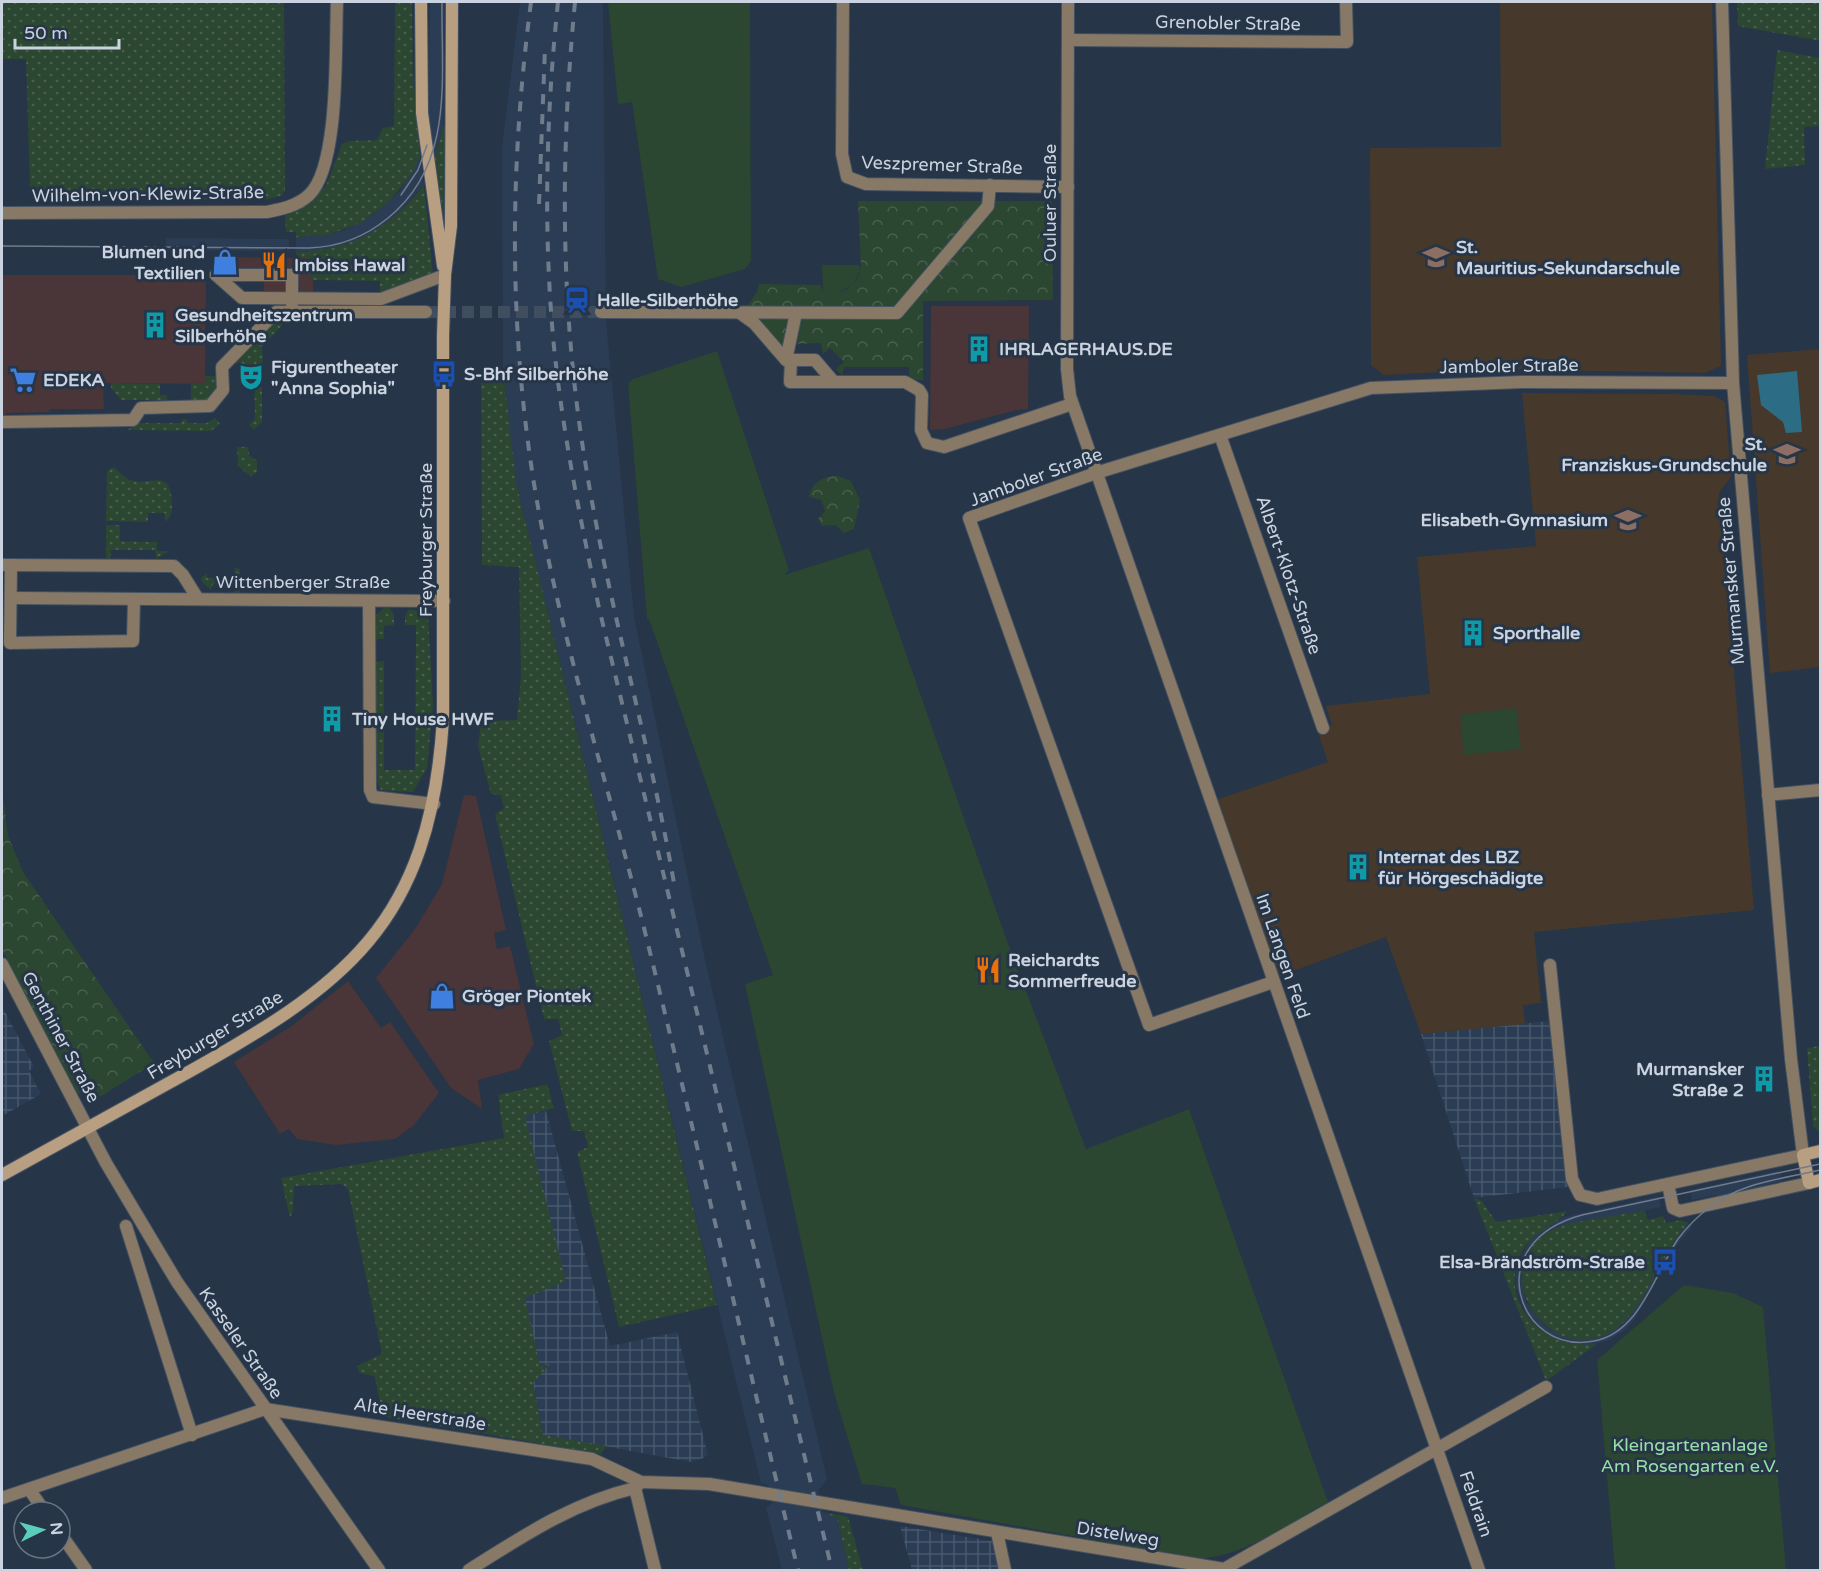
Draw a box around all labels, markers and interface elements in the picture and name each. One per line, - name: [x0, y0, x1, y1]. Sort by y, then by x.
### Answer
- street label: Grenobler Straße: [1155, 11, 1301, 35]
- scale bar: [15, 12, 118, 50]
- text: 50 m: [24, 22, 68, 44]
- street label: Ouluer Straße: [1039, 144, 1061, 262]
- street label: Veszpremer Straße: [861, 151, 1023, 179]
- street label: Wilhelm-von-Klewiz-Straße: [32, 181, 264, 207]
- place label: St. Mauritius-Sekundarschule: [1456, 236, 1680, 279]
- place label: Blumen und Textilien: [102, 241, 205, 284]
- school or university icon: St. Mauritius-Sekundarschule: [1421, 242, 1451, 272]
- shop icon: Blumen und Textilien: [210, 247, 240, 277]
- restaurant icon: Imbiss Hawal: [259, 250, 289, 280]
- place label: Imbiss Hawal: [294, 254, 406, 276]
- station icon: Halle-Silberhöhe: [562, 285, 592, 315]
- place label: Halle-Silberhöhe: [597, 289, 738, 311]
- place label: Gesundheitszentrum Silberhöhe: [175, 304, 353, 347]
- building icon: Gesundheitszentrum Silberhöhe: [140, 310, 170, 340]
- building icon: IHRLAGERHAUS.DE: [964, 334, 994, 364]
- place label: IHRLAGERHAUS.DE: [999, 338, 1173, 360]
- street label: Jamboler Straße: [1439, 354, 1579, 378]
- place label: Figurentheater "Anna Sophia": [271, 356, 399, 399]
- bus stop icon: S-Bhf Silberhöhe: [429, 359, 459, 389]
- theatre icon: Figurentheater "Anna Sophia": [236, 362, 266, 392]
- place label: S-Bhf Silberhöhe: [464, 363, 608, 385]
- supermarket icon: EDEKA: [8, 365, 38, 395]
- place label: EDEKA: [43, 369, 105, 391]
- place label: St. Franziskus-Grundschule: [1561, 433, 1767, 476]
- school or university icon: St. Franziskus-Grundschule: [1772, 439, 1802, 469]
- street label: Jamboler Straße: [967, 443, 1105, 511]
- street label: Freyburger Straße: [415, 463, 437, 617]
- street label: Albert-Klotz-Straße: [1252, 493, 1326, 657]
- street label: Murmansker Straße: [1713, 496, 1749, 666]
- school or university icon: Elisabeth-Gymnasium: [1613, 505, 1643, 535]
- place label: Elisabeth-Gymnasium: [1421, 509, 1608, 531]
- street label: Wittenberger Straße: [216, 571, 390, 593]
- building icon: Sporthalle: [1458, 618, 1488, 648]
- place label: Sporthalle: [1493, 622, 1580, 644]
- building icon: Tiny House HWF: [317, 704, 347, 734]
- place label: Tiny House HWF: [351, 708, 494, 730]
- place label: Internat des LBZ für Hörgeschädigte: [1378, 846, 1543, 889]
- building icon: Internat des LBZ für Hörgeschädigte: [1343, 852, 1373, 882]
- street label: Im Langen Feld: [1251, 890, 1315, 1022]
- place label: Reichardts Sommerfreude: [1008, 949, 1136, 992]
- restaurant icon: Reichardts Sommerfreude: [973, 955, 1003, 985]
- street label: Genthiner Straße: [17, 968, 105, 1106]
- shop icon: Gröger Piontek: [427, 981, 457, 1011]
- place label: Gröger Piontek: [462, 985, 591, 1007]
- street label: Freyburger Straße: [143, 986, 287, 1084]
- place label: Murmansker Straße 2: [1636, 1058, 1745, 1101]
- building icon: Murmansker Straße 2: [1749, 1064, 1779, 1094]
- bus stop icon: Elsa-Brändström-Straße: [1650, 1247, 1680, 1277]
- place label: Elsa-Brändström-Straße: [1439, 1251, 1645, 1273]
- street label: Kasseler Straße: [194, 1283, 288, 1403]
- street label: Alte Heerstraße: [352, 1393, 488, 1435]
- park label: Kleingartenanlage Am Rosengarten e.V.: [1601, 1434, 1779, 1477]
- street label: Feldrain: [1454, 1468, 1498, 1540]
- north arrow: [12, 1500, 72, 1560]
- street label: Distelweg: [1075, 1517, 1161, 1551]
- text: N: [45, 1522, 66, 1536]

